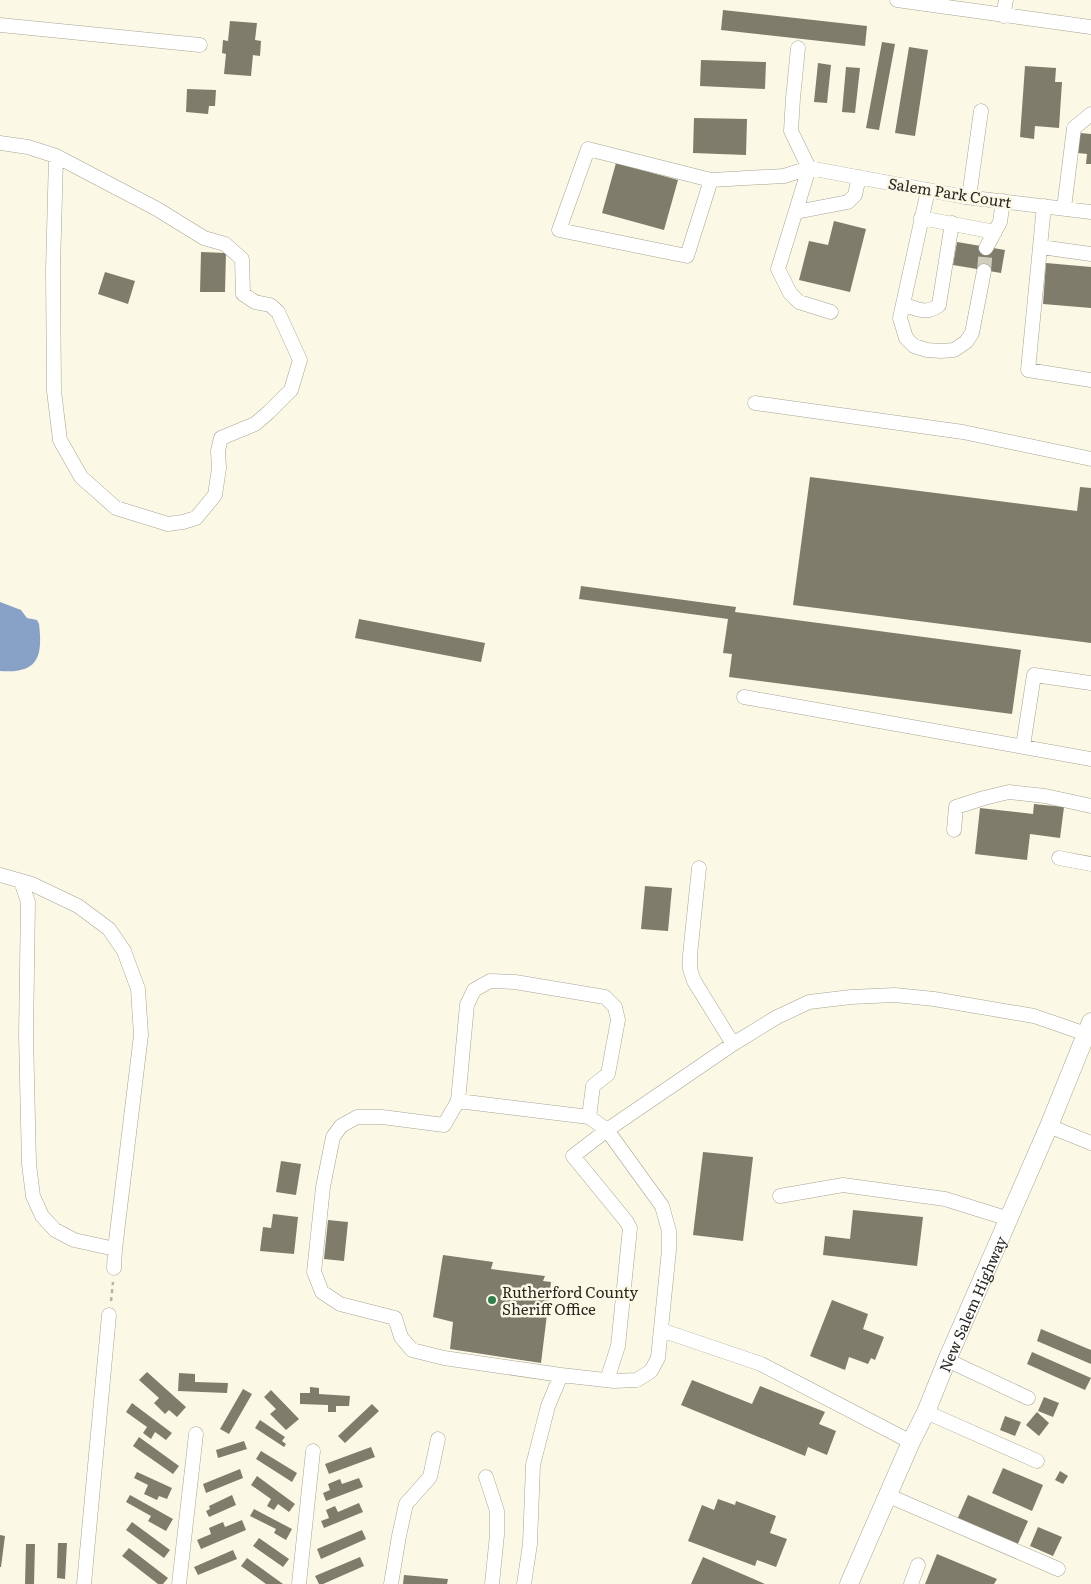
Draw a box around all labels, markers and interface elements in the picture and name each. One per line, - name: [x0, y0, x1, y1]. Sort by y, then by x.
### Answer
- street label: Salem Park Court: [887, 171, 1013, 213]
- street label: New Salem Highway: [932, 1232, 1011, 1375]
- place label: Rutherford County Sheriff Office: [502, 1280, 639, 1320]
- marker: Rutherford County Sheriff Office: [486, 1294, 498, 1306]

